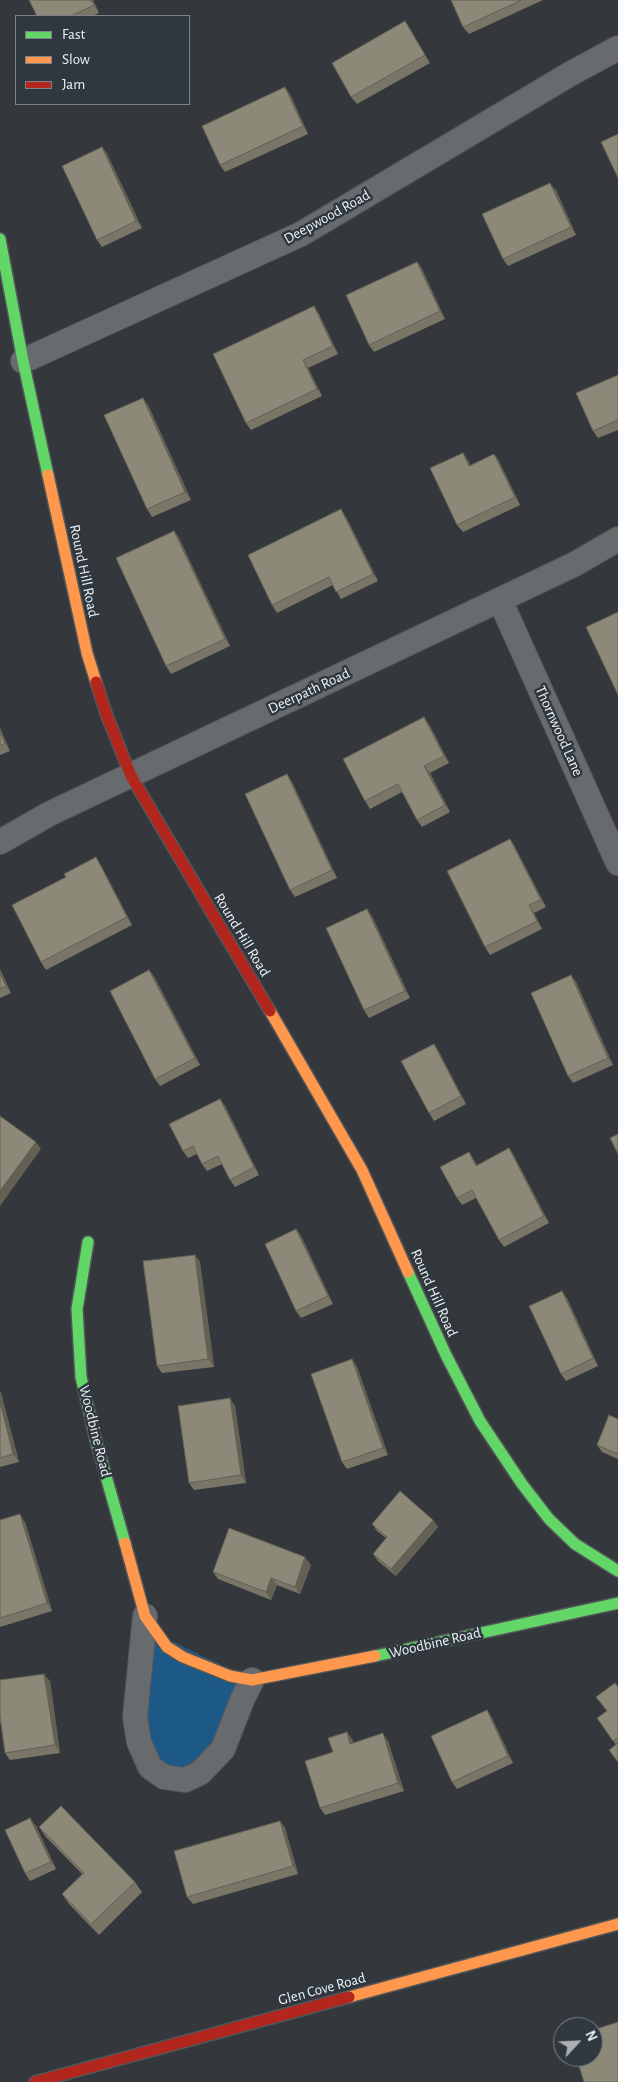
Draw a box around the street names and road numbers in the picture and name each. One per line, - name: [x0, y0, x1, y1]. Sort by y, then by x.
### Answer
- street label: Deepwood Road: [281, 186, 373, 248]
- street label: Round Hill Road: [65, 523, 103, 619]
- street label: Deerpath Road: [265, 664, 353, 718]
- street label: Thornwood Lane: [531, 683, 587, 779]
- street label: Round Hill Road: [210, 890, 274, 980]
- street label: Round Hill Road: [407, 1246, 461, 1340]
- street label: Woodbine Road: [75, 1383, 115, 1479]
- street label: Woodbine Road: [387, 1624, 483, 1662]
- street label: Glen Cove Road: [276, 1969, 368, 2009]

